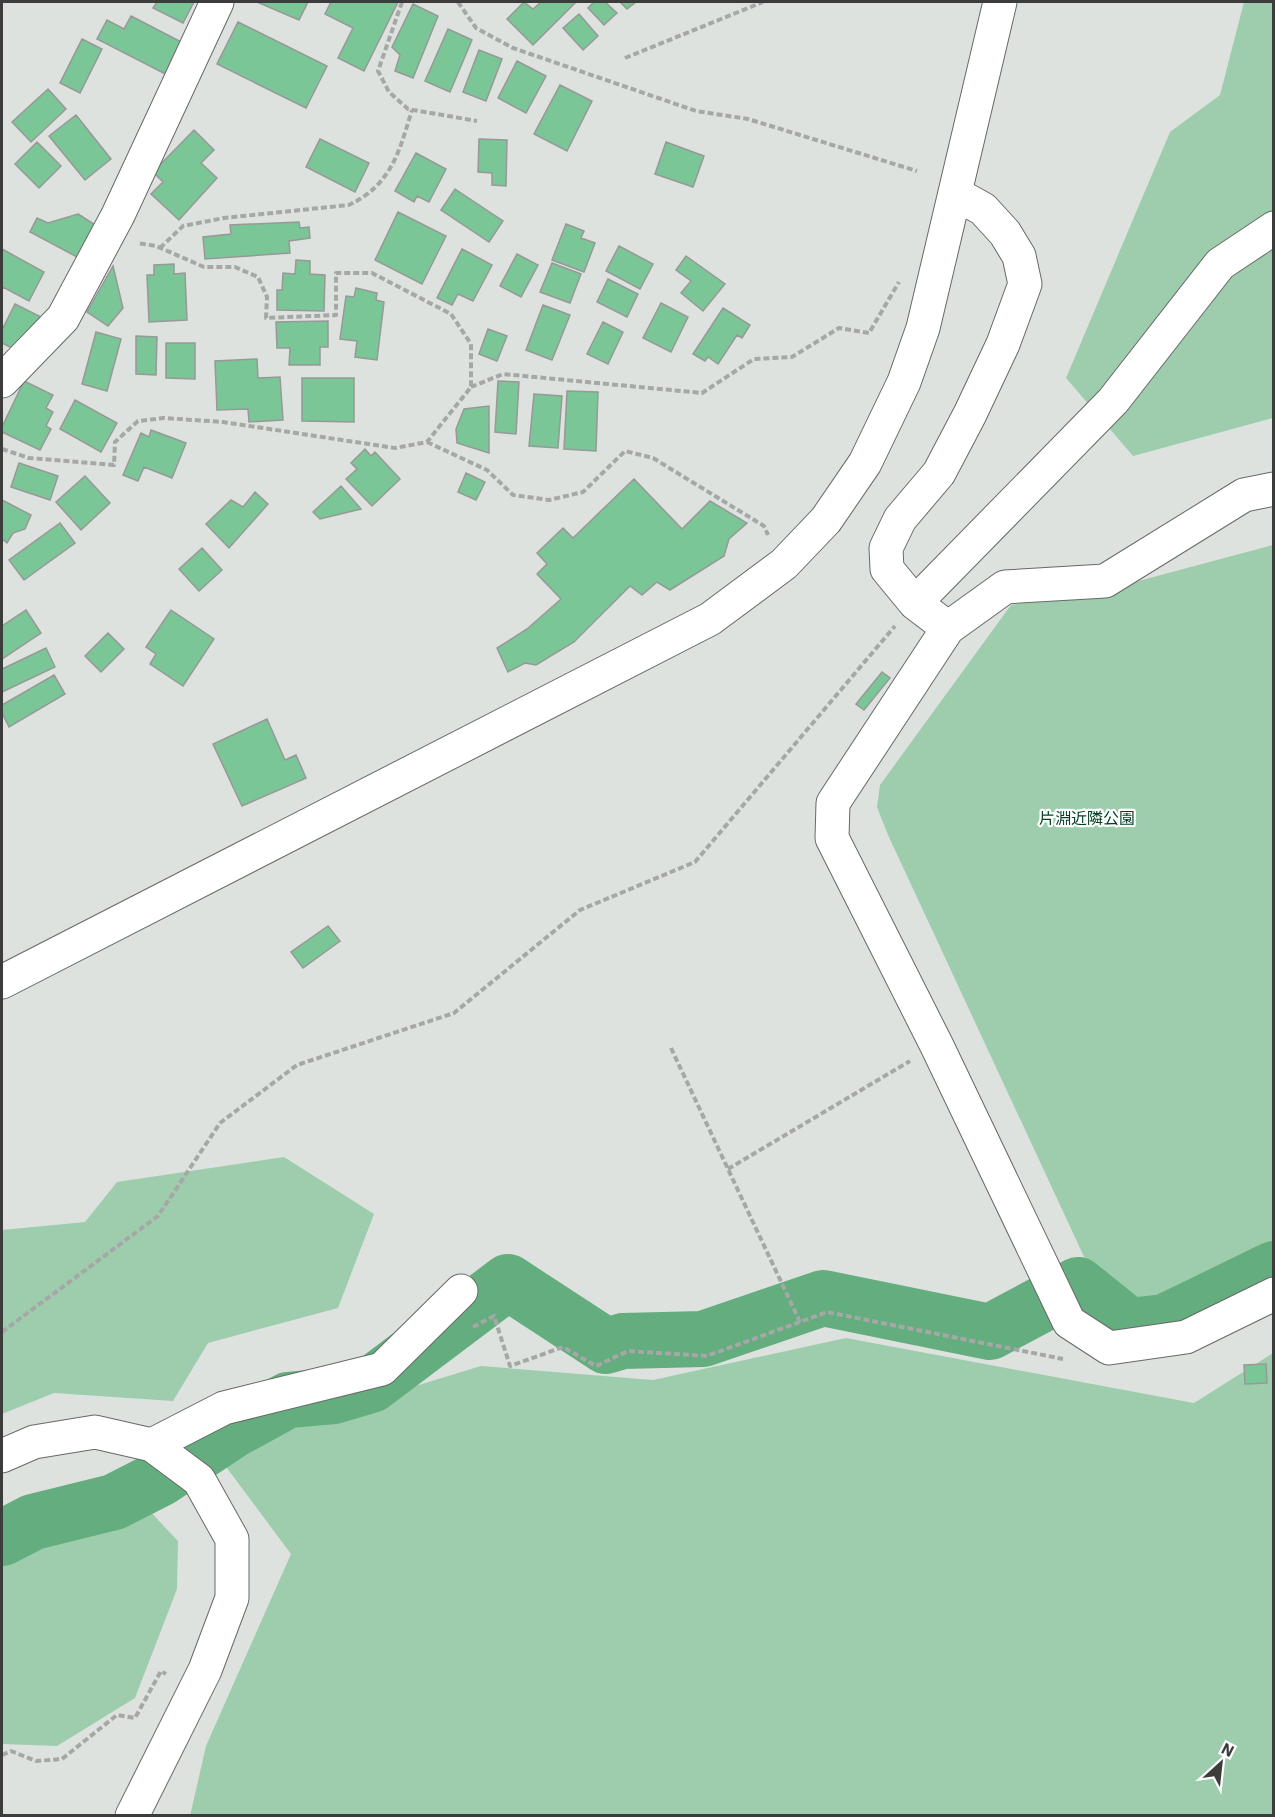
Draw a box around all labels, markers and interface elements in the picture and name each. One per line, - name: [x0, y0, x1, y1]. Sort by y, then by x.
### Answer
- park label: 片淵近隣公園: [1039, 808, 1135, 828]
- north arrow: [1191, 1733, 1251, 1793]
- text: N: [1218, 1738, 1238, 1761]

